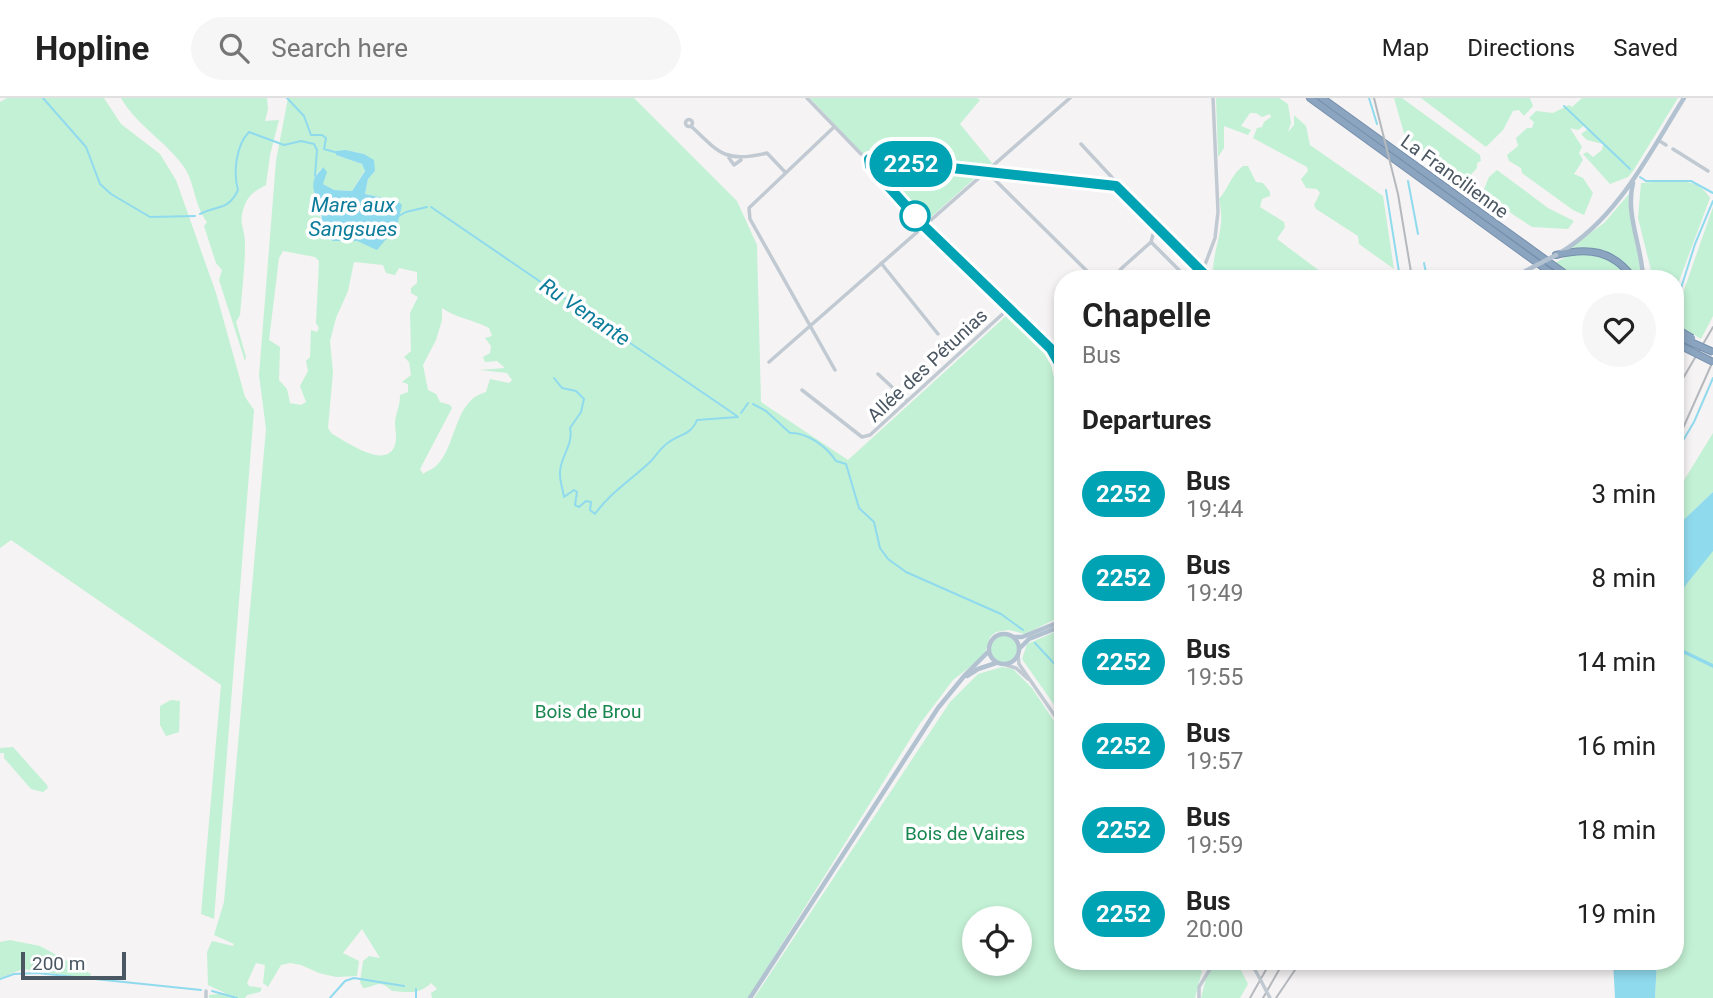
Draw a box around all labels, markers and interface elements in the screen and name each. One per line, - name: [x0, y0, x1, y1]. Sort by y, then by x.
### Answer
- search box: [191, 17, 681, 80]
- text: Hopline: [35, 29, 149, 68]
- icon: search: [215, 29, 253, 67]
- text: Search here: [271, 33, 408, 63]
- text: Map: [1382, 34, 1429, 62]
- text: Directions: [1467, 34, 1575, 62]
- text: Saved: [1613, 34, 1678, 62]
- street label: La Francilienne: [1396, 130, 1513, 223]
- line badge: 2252: [862, 141, 960, 187]
- text: 2252: [883, 150, 939, 178]
- water label: Mare aux Sangsues: [309, 193, 397, 241]
- unlabelled marker: [900, 201, 930, 231]
- water label: Ru Venante: [535, 273, 635, 351]
- button: heart: [1582, 293, 1656, 367]
- text: Chapelle: [1082, 296, 1211, 335]
- street label: Allée des Pétunias: [863, 304, 992, 427]
- text: Bus: [1082, 342, 1121, 369]
- text: Departures: [1082, 405, 1212, 435]
- text: Bus: [1186, 466, 1231, 496]
- text: 3 min: [1591, 479, 1656, 509]
- text: 2252: [1096, 480, 1151, 508]
- text: 19:44: [1186, 496, 1243, 523]
- text: Bus: [1186, 550, 1231, 580]
- text: 8 min: [1591, 563, 1656, 593]
- text: 2252: [1096, 564, 1151, 592]
- text: 19:49: [1186, 580, 1243, 607]
- text: Bus: [1186, 634, 1231, 664]
- text: 14 min: [1577, 647, 1656, 677]
- text: 2252: [1096, 648, 1151, 676]
- text: 19:55: [1186, 664, 1243, 691]
- park label: Bois de Brou: [535, 700, 641, 723]
- text: Bus: [1186, 718, 1231, 748]
- text: 16 min: [1577, 731, 1656, 761]
- text: 2252: [1096, 732, 1151, 760]
- text: 19:57: [1186, 748, 1243, 775]
- text: Bus: [1186, 802, 1231, 832]
- text: 18 min: [1577, 815, 1656, 845]
- text: 2252: [1096, 816, 1151, 844]
- park label: Bois de Vaires: [905, 822, 1025, 845]
- text: 19:59: [1186, 832, 1243, 859]
- text: Bus: [1186, 886, 1231, 916]
- text: 19 min: [1577, 899, 1656, 929]
- text: 2252: [1096, 900, 1151, 928]
- map controls: [962, 906, 1032, 976]
- button: locate: [962, 906, 1032, 976]
- text: 20:00: [1186, 916, 1243, 943]
- scale bar: [21, 949, 126, 981]
- text: 200 m: [32, 952, 85, 975]

